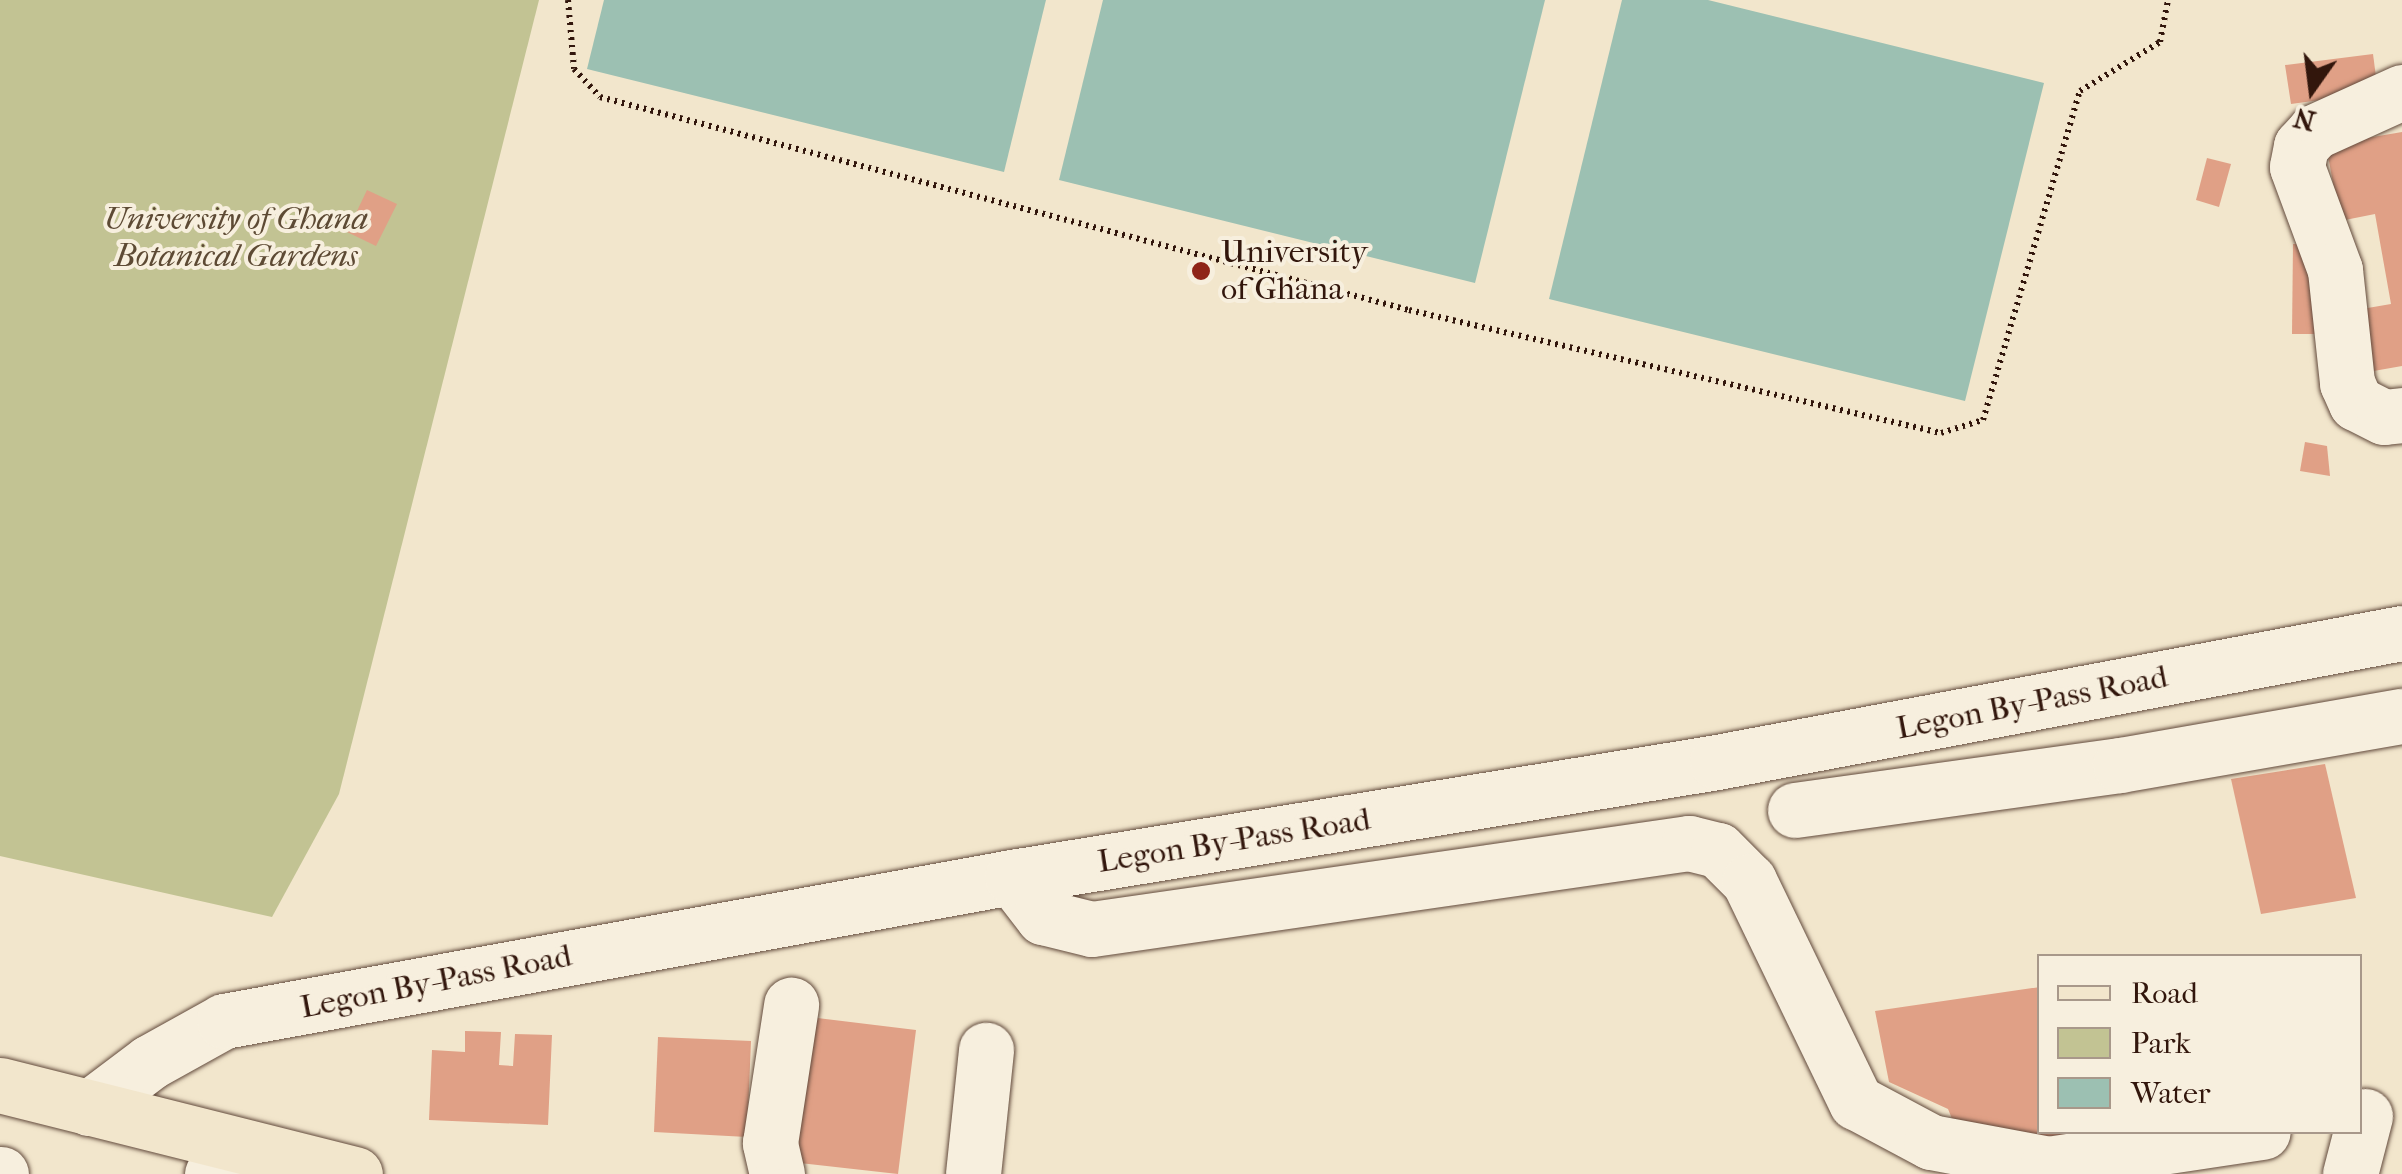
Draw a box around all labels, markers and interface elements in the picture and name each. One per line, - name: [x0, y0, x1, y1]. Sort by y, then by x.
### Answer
- north arrow: [2262, 40, 2362, 140]
- text: N: [2290, 101, 2319, 138]
- park label: University of Ghana Botanical Gardens: [104, 201, 368, 276]
- place label: University of Ghana: [1221, 234, 1368, 309]
- marker: University of Ghana: [1190, 260, 1212, 282]
- street label: Legon By-Pass Road: [1893, 658, 2171, 748]
- street label: Legon By-Pass Road: [1095, 800, 1373, 882]
- street label: Legon By-Pass Road: [297, 937, 575, 1027]
- legend: [2037, 954, 2362, 1134]
- text: Road: [2131, 976, 2198, 1011]
- text: Park: [2131, 1026, 2191, 1061]
- text: Water: [2131, 1076, 2211, 1111]

